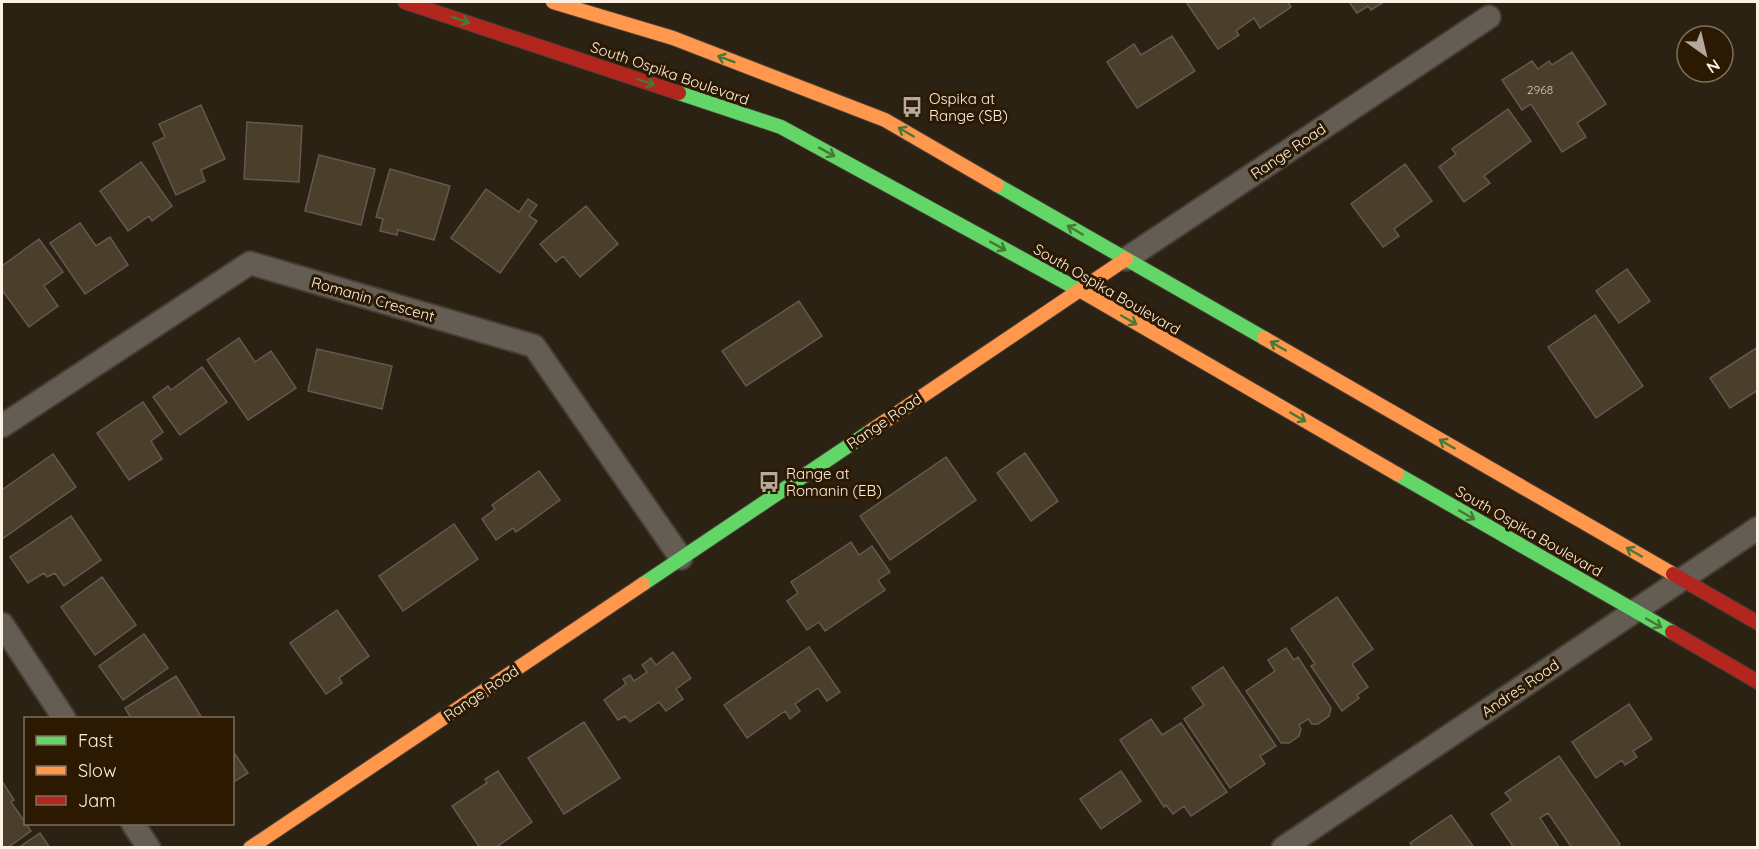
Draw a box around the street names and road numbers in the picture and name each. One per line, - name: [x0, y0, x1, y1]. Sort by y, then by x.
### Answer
- street label: South Ospika Boulevard: [588, 37, 752, 109]
- street label: Range Road: [1247, 119, 1329, 183]
- street label: South Ospika Boulevard: [1030, 239, 1184, 339]
- street label: Romanin Crescent: [309, 272, 437, 326]
- street label: Range Road: [843, 389, 925, 453]
- street label: South Ospika Boulevard: [1452, 481, 1606, 581]
- street label: Andres Road: [1477, 655, 1563, 721]
- street label: Range Road: [440, 661, 522, 725]

